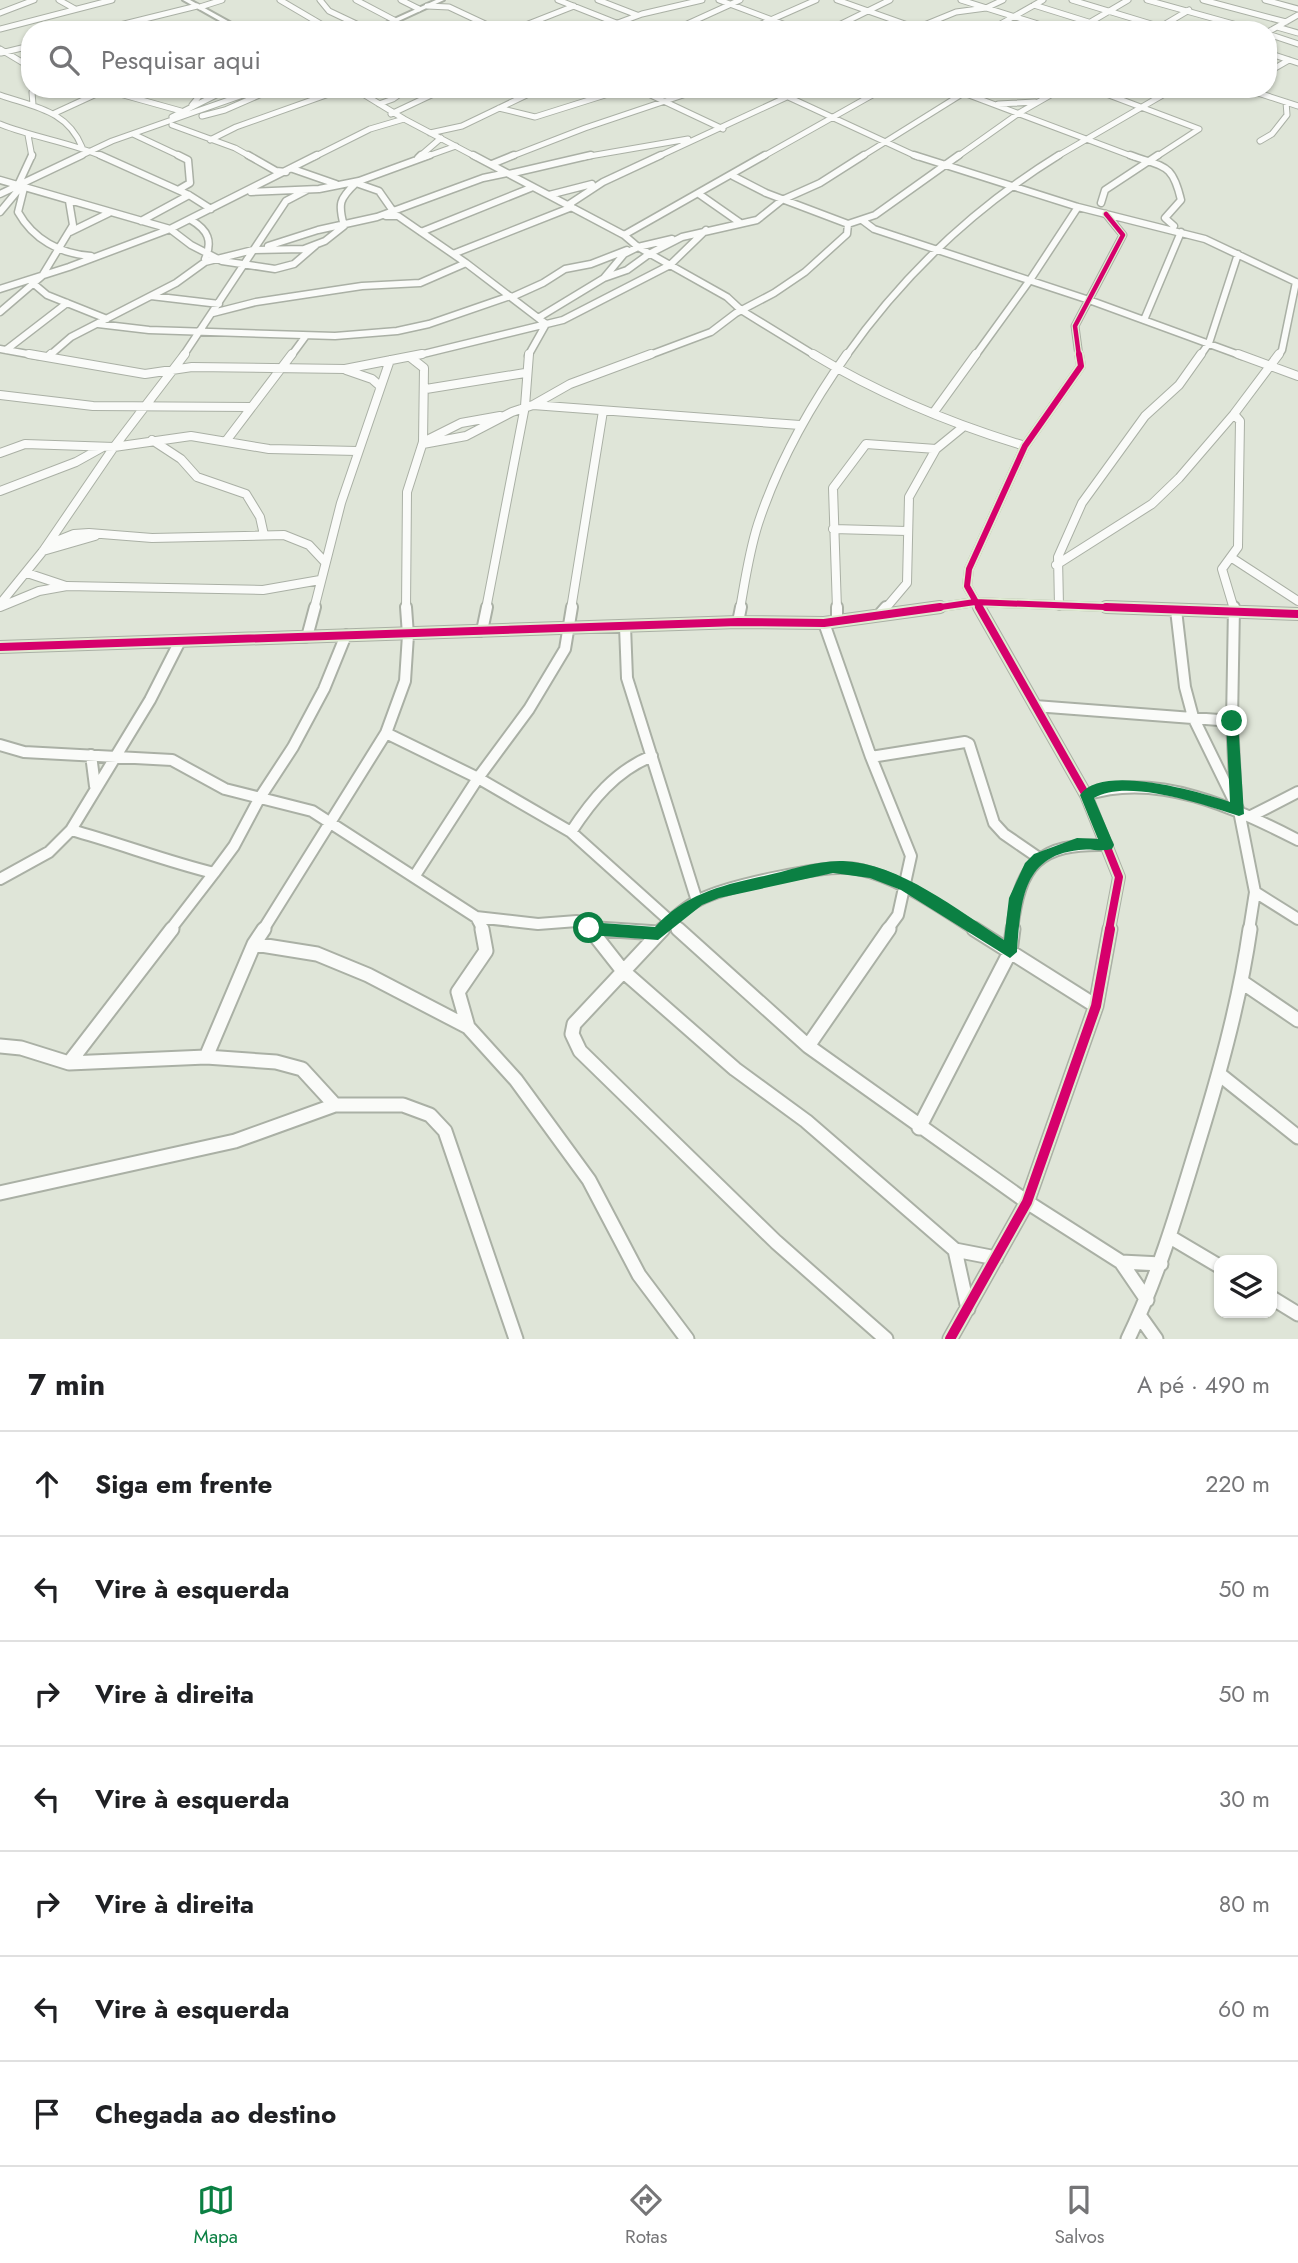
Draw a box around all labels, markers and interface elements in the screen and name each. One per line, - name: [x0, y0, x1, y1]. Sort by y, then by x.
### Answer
- search box: [21, 21, 1277, 98]
- icon: search: [45, 41, 83, 79]
- text: Pesquisar aqui: [101, 41, 261, 79]
- route end: [1216, 705, 1247, 736]
- route start: [573, 912, 604, 943]
- map controls: [1214, 1255, 1277, 1318]
- button: layers: [1214, 1255, 1277, 1318]
- text: 7 min: [28, 1363, 105, 1406]
- text: A pé · 490 m: [1137, 1368, 1270, 1402]
- icon: ahead: [28, 1465, 66, 1503]
- text: Siga em frente: [95, 1465, 272, 1503]
- text: 220 m: [1205, 1467, 1270, 1501]
- icon: left: [28, 1570, 66, 1608]
- text: Vire à esquerda: [95, 1570, 290, 1608]
- text: 50 m: [1218, 1572, 1270, 1606]
- icon: right: [28, 1675, 66, 1713]
- text: Vire à direita: [95, 1675, 254, 1713]
- text: 50 m: [1218, 1677, 1270, 1711]
- icon: left: [28, 1780, 66, 1818]
- text: Vire à esquerda: [95, 1780, 290, 1818]
- text: 30 m: [1219, 1782, 1270, 1816]
- icon: right: [28, 1885, 66, 1923]
- text: Vire à direita: [95, 1885, 254, 1923]
- text: 80 m: [1219, 1887, 1270, 1921]
- icon: left: [28, 1990, 66, 2028]
- text: Vire à esquerda: [95, 1990, 290, 2028]
- text: 60 m: [1218, 1992, 1270, 2026]
- icon: arrive: [28, 2095, 66, 2133]
- text: Chegada ao destino: [95, 2095, 336, 2133]
- tab: Mapa: [194, 2181, 238, 2250]
- tab: Rotas: [625, 2181, 667, 2250]
- tab: Salvos: [1054, 2181, 1104, 2250]

